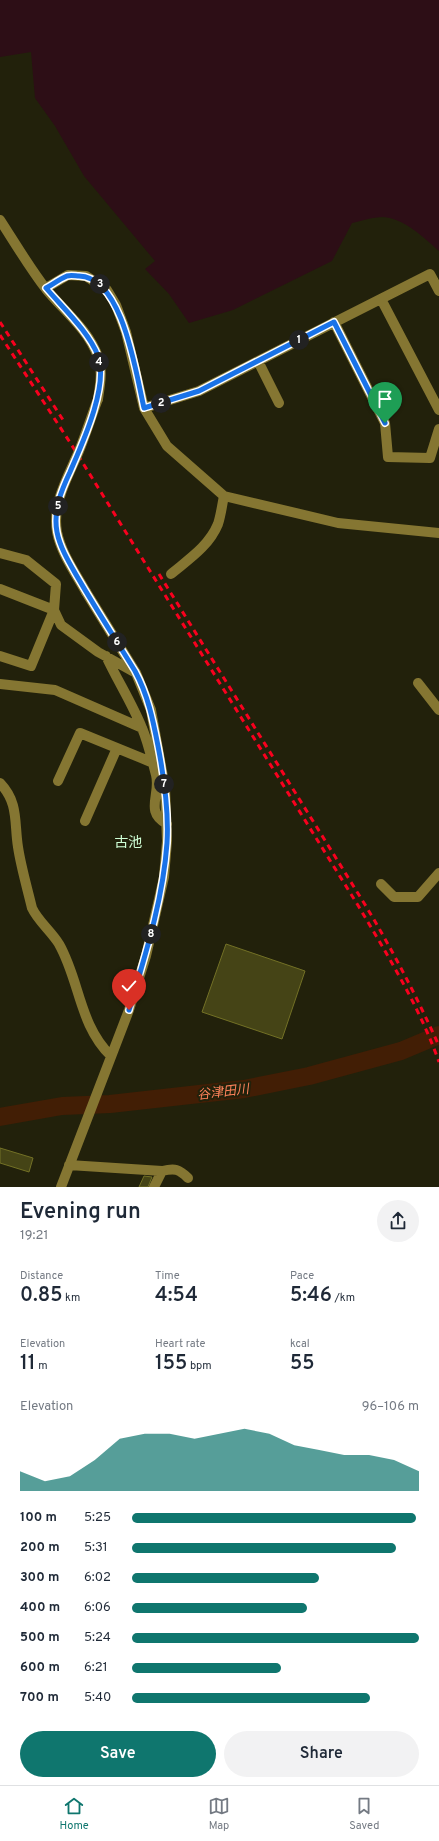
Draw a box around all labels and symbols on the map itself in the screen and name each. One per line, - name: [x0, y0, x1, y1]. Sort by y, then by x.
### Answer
- pin: 3: [90, 274, 110, 294]
- pin: 1: [289, 330, 309, 350]
- pin: 4: [89, 352, 109, 372]
- pin: [368, 382, 402, 423]
- pin: 2: [151, 393, 171, 413]
- pin: 5: [48, 496, 68, 516]
- pin: 6: [107, 632, 127, 652]
- pin: 7: [154, 774, 174, 794]
- district label: 古池: [114, 835, 142, 852]
- pin: 8: [141, 924, 161, 944]
- pin: [112, 969, 146, 1010]
- water label: 谷津田川: [196, 1082, 252, 1104]

